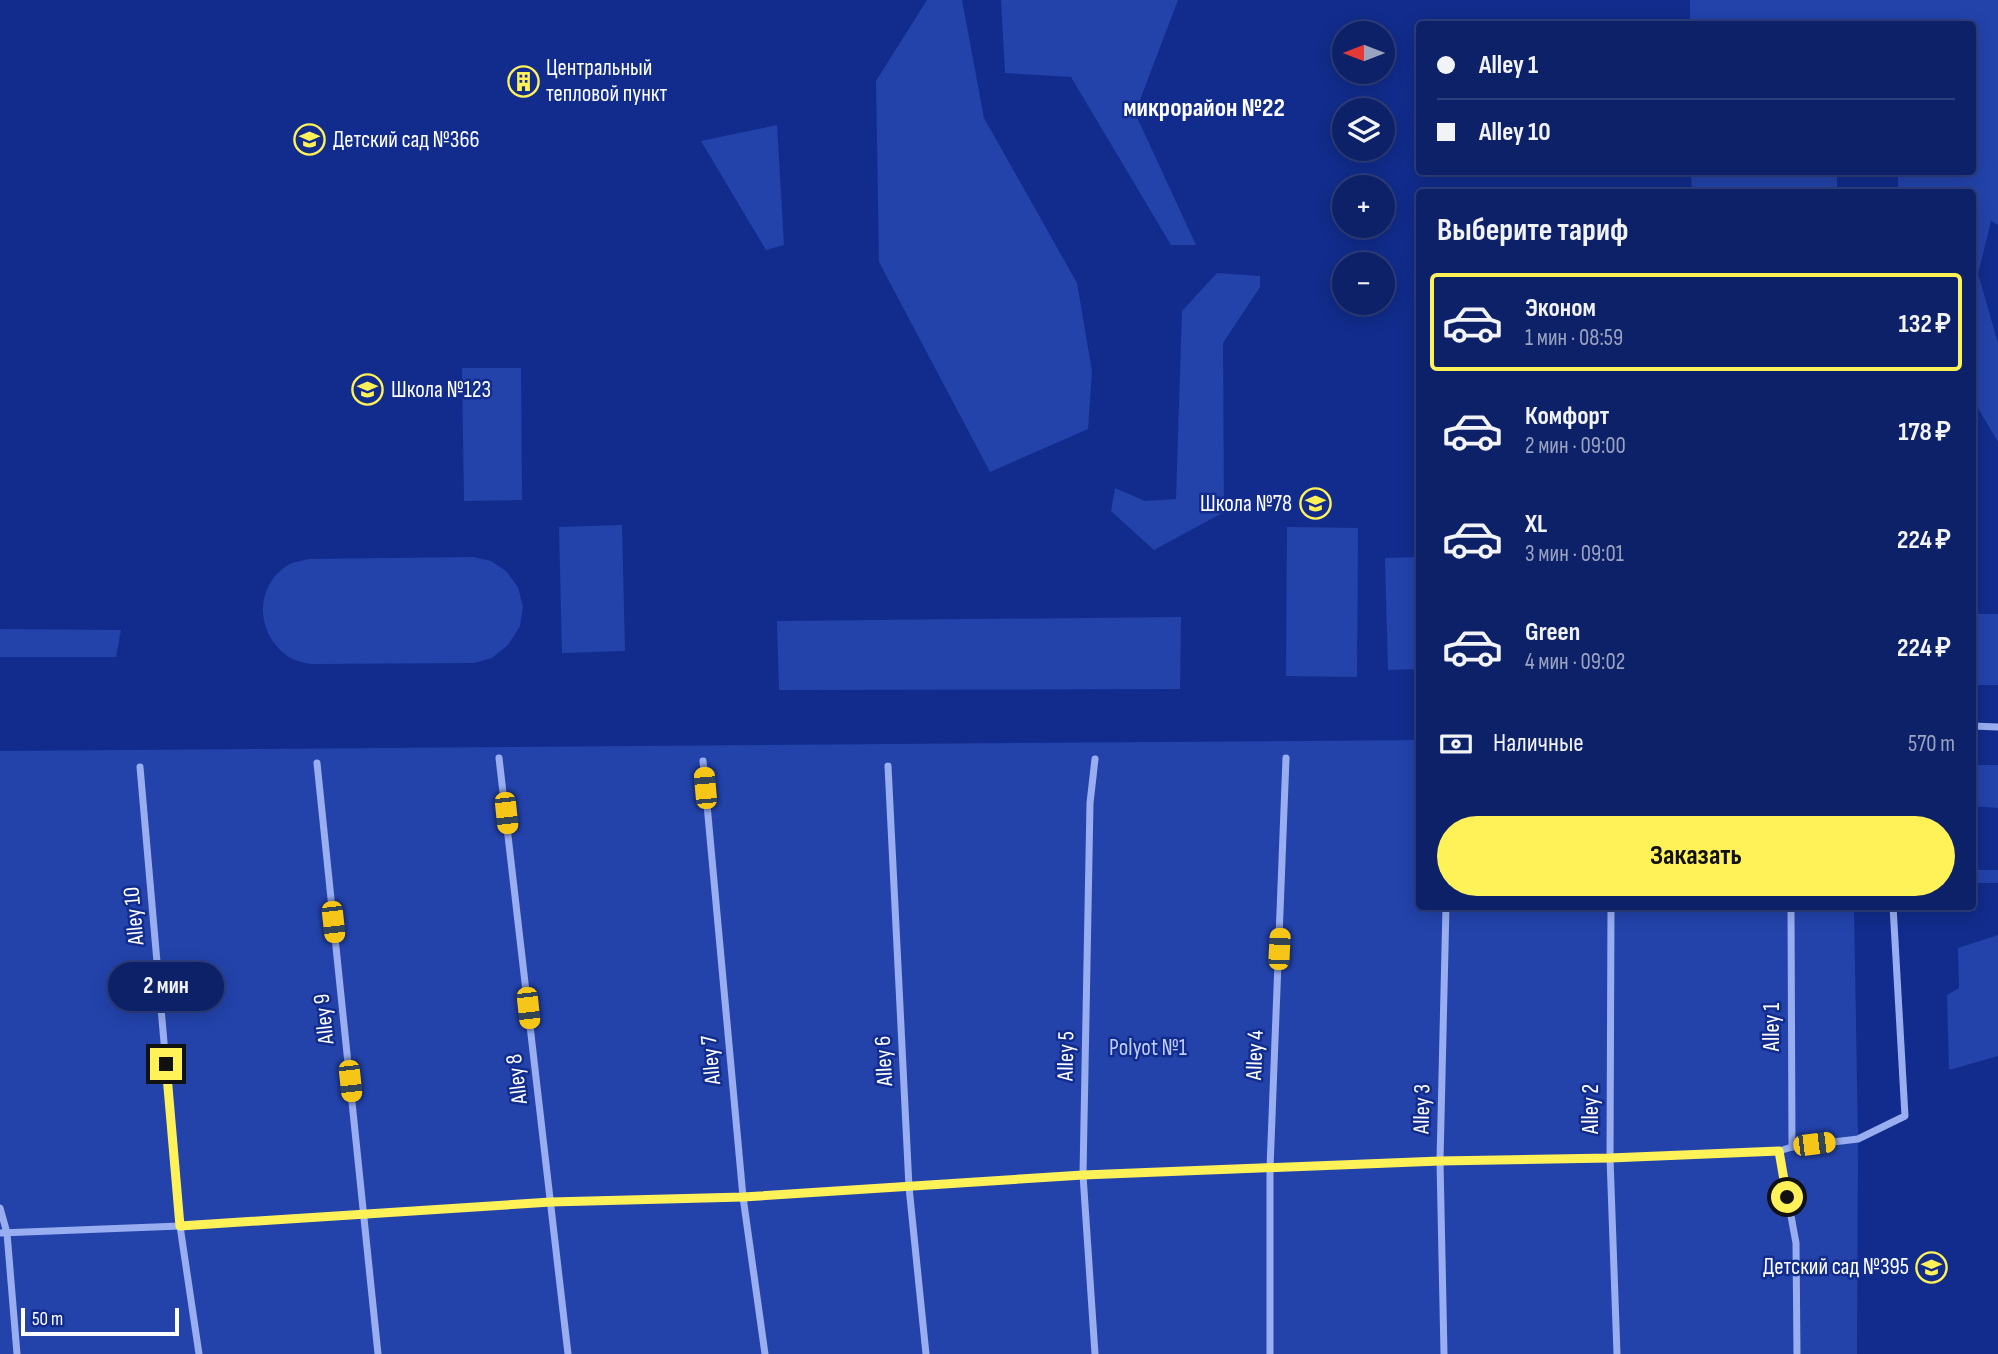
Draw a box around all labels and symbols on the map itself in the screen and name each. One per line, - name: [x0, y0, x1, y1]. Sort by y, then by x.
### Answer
- north arrow: [1332, 21, 1395, 84]
- place label: Центральный тепловой пункт: [546, 54, 667, 108]
- building icon: Центральный тепловой пункт: [506, 64, 540, 98]
- district label: микрорайон №22: [1123, 93, 1285, 124]
- school or university icon: Детский сад №366: [293, 123, 327, 157]
- place label: Детский сад №366: [333, 126, 480, 154]
- school or university icon: Школа №123: [351, 373, 385, 407]
- place label: Школа №123: [391, 376, 491, 404]
- school or university icon: Школа №78: [1298, 487, 1332, 521]
- place label: Школа №78: [1200, 490, 1292, 518]
- car: [693, 766, 718, 810]
- car: [494, 791, 519, 835]
- street label: Alley 10: [117, 886, 151, 947]
- car: [321, 900, 346, 944]
- car: [1268, 927, 1291, 971]
- callout: 2 мин: [108, 962, 224, 1012]
- car: [516, 986, 541, 1030]
- street label: Alley 9: [307, 992, 341, 1047]
- street label: Alley 1: [1758, 1003, 1786, 1052]
- street label: Alley 4: [1240, 1029, 1270, 1081]
- street label: Alley 5: [1052, 1031, 1080, 1082]
- street label: Alley 7: [695, 1034, 727, 1087]
- park label: Polyot №1: [1109, 1034, 1187, 1062]
- street label: Alley 6: [869, 1035, 899, 1088]
- route end: [150, 1048, 182, 1080]
- street label: Alley 8: [500, 1052, 534, 1107]
- car: [338, 1059, 363, 1103]
- street label: Alley 3: [1408, 1084, 1436, 1135]
- street label: Alley 2: [1577, 1084, 1605, 1135]
- car: [1792, 1131, 1837, 1157]
- route start: [1771, 1181, 1803, 1213]
- school or university icon: Детский сад №395: [1915, 1250, 1949, 1284]
- place label: Детский сад №395: [1763, 1253, 1909, 1281]
- scale bar: [21, 1305, 178, 1337]

